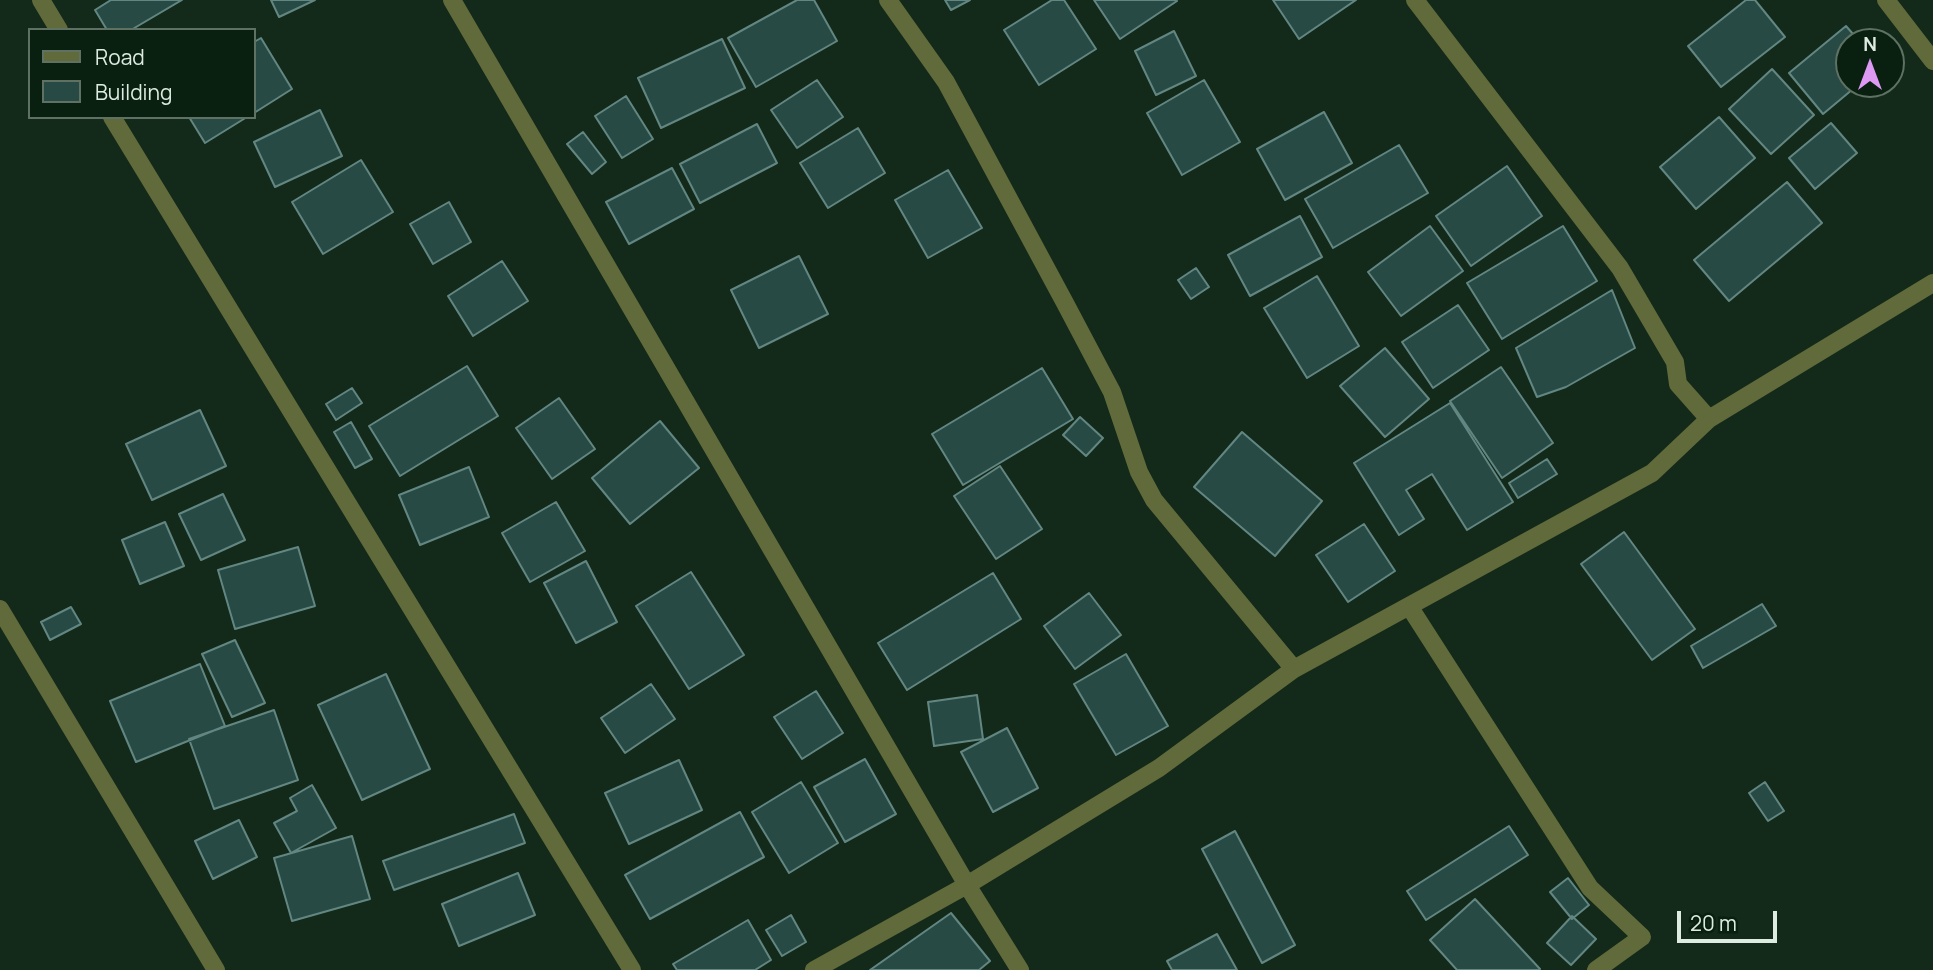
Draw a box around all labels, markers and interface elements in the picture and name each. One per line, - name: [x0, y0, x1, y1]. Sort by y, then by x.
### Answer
- legend: [28, 28, 256, 119]
- north arrow: [1835, 28, 1905, 98]
- text: N: [1863, 31, 1877, 57]
- text: Road: [95, 43, 145, 71]
- text: Building: [95, 78, 172, 106]
- scale bar: [1681, 897, 1781, 941]
- text: 20 m: [1690, 909, 1737, 937]

